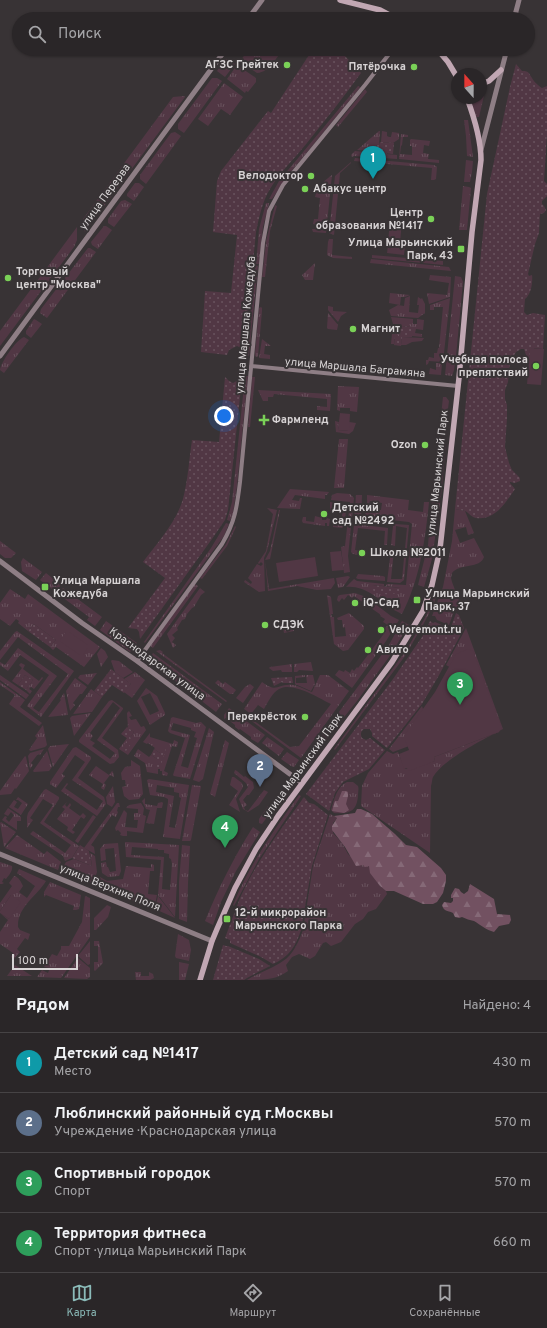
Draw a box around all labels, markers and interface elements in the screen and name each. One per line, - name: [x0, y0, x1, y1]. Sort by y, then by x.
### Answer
- search box: [12, 12, 535, 56]
- icon: search: [26, 23, 48, 45]
- text: Поиск: [58, 25, 102, 44]
- place label: АГЗС Грейтек: [205, 58, 280, 72]
- marker: АГЗС Грейтек: [282, 60, 292, 70]
- place label: Пятёрочка: [349, 60, 406, 74]
- marker: Пятёрочка: [409, 62, 419, 72]
- north arrow: [451, 68, 487, 104]
- pin: 1: [360, 146, 386, 179]
- street label: улица Перерва: [76, 161, 134, 233]
- place label: Велодоктор: [238, 169, 303, 183]
- marker: Велодоктор: [306, 171, 316, 181]
- place label: Абакус центр: [313, 182, 387, 196]
- marker: Абакус центр: [300, 184, 310, 194]
- place label: Центр образования №1417: [316, 206, 423, 233]
- marker: Центр образования №1417: [426, 214, 436, 224]
- place label: Улица Марьинский Парк, 43: [348, 236, 453, 263]
- marker: Улица Марьинский Парк, 43: [456, 244, 466, 254]
- street label: улица Маршала Кожедуба: [233, 255, 259, 395]
- place label: Торговый центр "Москва": [16, 265, 101, 292]
- marker: Торговый центр "Москва": [3, 273, 13, 283]
- place label: Магнит: [361, 322, 400, 336]
- marker: Магнит: [348, 324, 358, 334]
- place label: Учебная полоса препятствий: [441, 353, 528, 380]
- street label: улица Маршала Баграмяна: [284, 355, 426, 381]
- marker: Учебная полоса препятствий: [531, 361, 541, 371]
- your location: [214, 406, 234, 426]
- street label: улица Марьинский Парк: [424, 409, 452, 537]
- place label: Фармленд: [272, 413, 329, 427]
- marker: Фармленд: [259, 415, 269, 425]
- place label: Ozon: [391, 438, 417, 452]
- marker: Ozon: [420, 440, 430, 450]
- place label: Детский сад №2492: [332, 501, 394, 528]
- marker: Детский сад №2492: [319, 509, 329, 519]
- place label: Школа №2011: [370, 546, 446, 560]
- marker: Школа №2011: [357, 548, 367, 558]
- place label: Улица Маршала Кожедуба: [53, 574, 141, 601]
- marker: Улица Маршала Кожедуба: [40, 582, 50, 592]
- place label: Улица Марьинский Парк, 37: [425, 587, 530, 614]
- marker: Улица Марьинский Парк, 37: [412, 595, 422, 605]
- place label: iQ-Сад: [363, 596, 399, 610]
- marker: iQ-Сад: [350, 598, 360, 608]
- place label: СДЭК: [273, 618, 305, 632]
- marker: СДЭК: [260, 620, 270, 630]
- place label: Veloremont.ru: [389, 623, 461, 637]
- street label: Краснодарская улица: [106, 624, 208, 704]
- marker: Veloremont.ru: [376, 625, 386, 635]
- place label: Авито: [376, 643, 409, 657]
- marker: Авито: [363, 645, 373, 655]
- pin: 3: [447, 672, 473, 705]
- place label: Перекрёсток: [227, 710, 298, 724]
- street label: улица Марьинский Парк: [260, 711, 346, 821]
- marker: Перекрёсток: [300, 712, 310, 722]
- pin: 2: [247, 754, 273, 787]
- pin: 4: [212, 815, 238, 848]
- street label: улица Верхние Поля: [57, 861, 163, 915]
- place label: 12-й микрорайон Марьинского Парка: [235, 906, 342, 933]
- marker: 12-й микрорайон Марьинского Парка: [222, 914, 232, 924]
- scale bar: [12, 952, 78, 971]
- text: 100 m: [18, 954, 48, 968]
- text: Рядом: [16, 995, 69, 1017]
- text: Найдено: 4: [463, 998, 531, 1014]
- text: Детский сад №1417: [54, 1045, 199, 1064]
- text: 1: [26, 1055, 32, 1071]
- text: 430 m: [493, 1055, 531, 1071]
- text: Место: [54, 1064, 91, 1080]
- text: Люблинский районный суд г.Москвы: [54, 1105, 333, 1124]
- text: 2: [25, 1115, 33, 1131]
- text: 570 m: [494, 1115, 531, 1131]
- text: Учреждение · Краснодарская улица: [54, 1124, 276, 1140]
- text: Спортивный городок: [54, 1165, 211, 1184]
- text: 3: [25, 1175, 33, 1191]
- text: 570 m: [494, 1175, 531, 1191]
- text: Спорт: [54, 1184, 91, 1200]
- text: Территория фитнеса: [54, 1225, 206, 1244]
- text: 4: [25, 1235, 33, 1251]
- text: 660 m: [493, 1235, 531, 1251]
- text: Спорт · улица Марьинский Парк: [54, 1244, 247, 1260]
- tab: Карта: [66, 1282, 97, 1320]
- tab: Маршрут: [229, 1282, 276, 1320]
- tab: Сохранённые: [409, 1282, 481, 1320]

